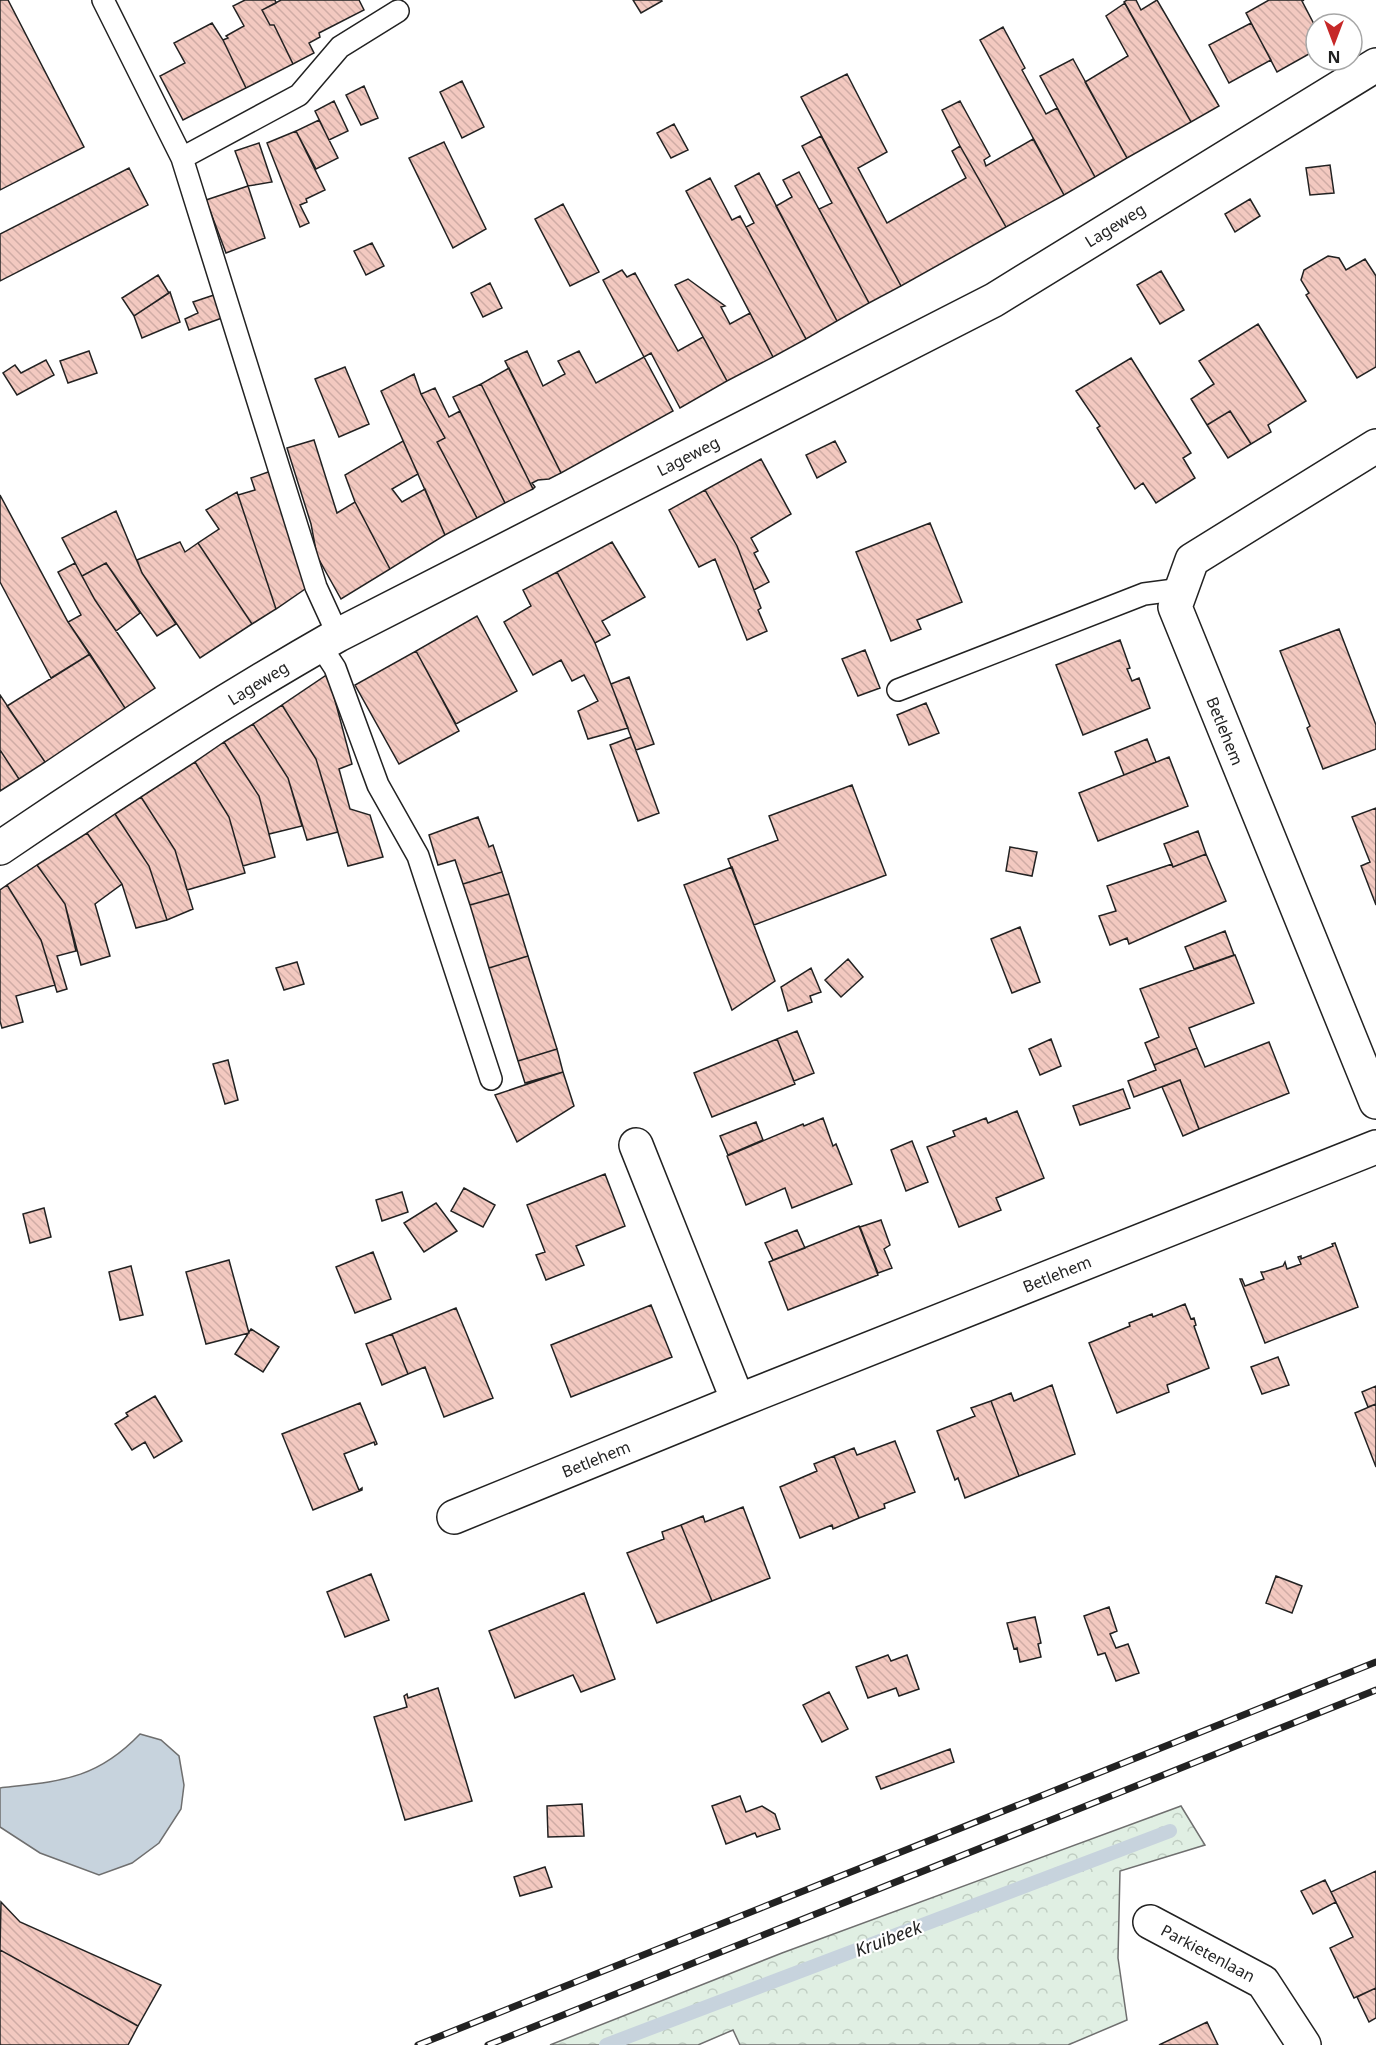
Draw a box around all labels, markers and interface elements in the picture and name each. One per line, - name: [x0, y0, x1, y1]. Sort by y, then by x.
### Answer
- north arrow: [1304, 12, 1364, 72]
- text: N: [1327, 46, 1341, 68]
- street label: Lageweg: [1081, 198, 1149, 252]
- street label: Lageweg: [653, 431, 723, 481]
- street label: Lageweg: [224, 656, 292, 710]
- street label: Betlehem: [1201, 693, 1249, 769]
- street label: Betlehem: [1019, 1250, 1095, 1298]
- street label: Betlehem: [558, 1435, 634, 1483]
- water label: Kruibeek: [851, 1914, 926, 1962]
- street label: Parkietenlaan: [1157, 1919, 1259, 1987]

